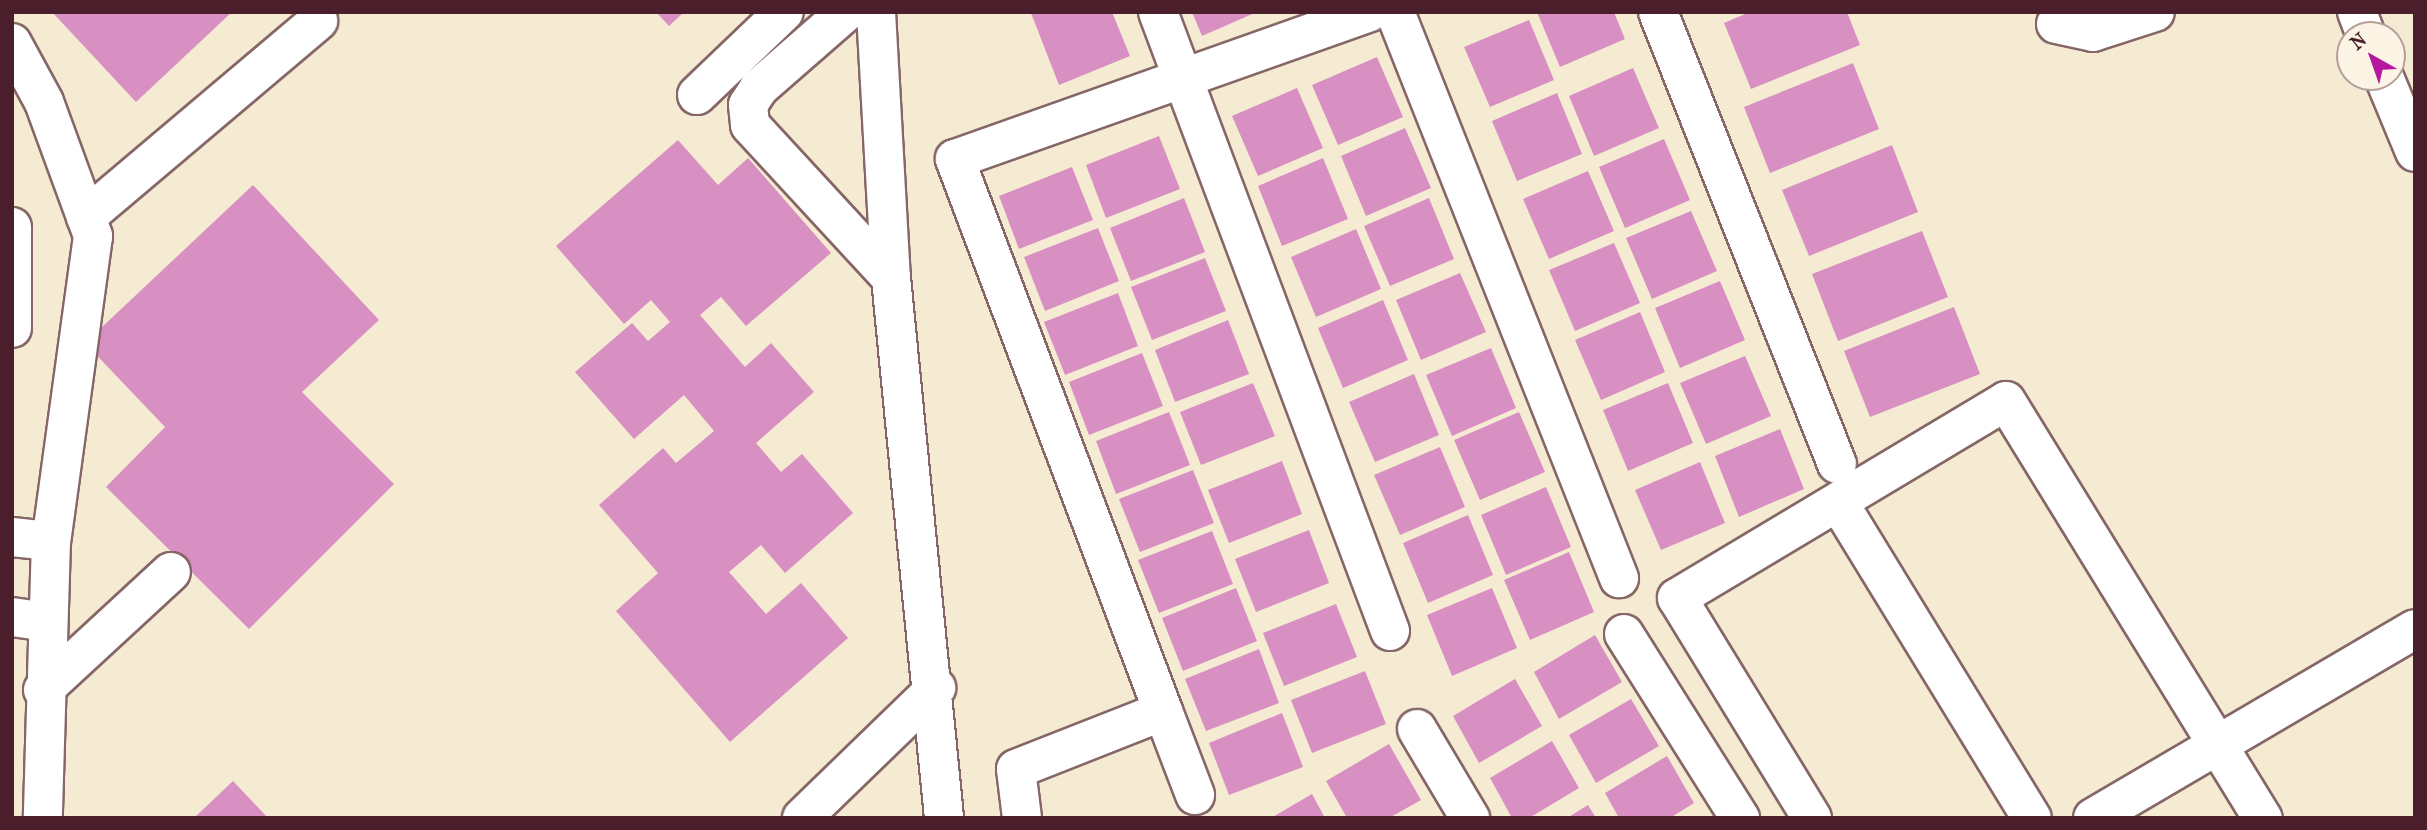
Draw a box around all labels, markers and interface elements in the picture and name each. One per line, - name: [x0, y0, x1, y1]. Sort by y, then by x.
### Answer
- north arrow: [2336, 21, 2406, 91]
- text: N: [2346, 28, 2371, 55]

